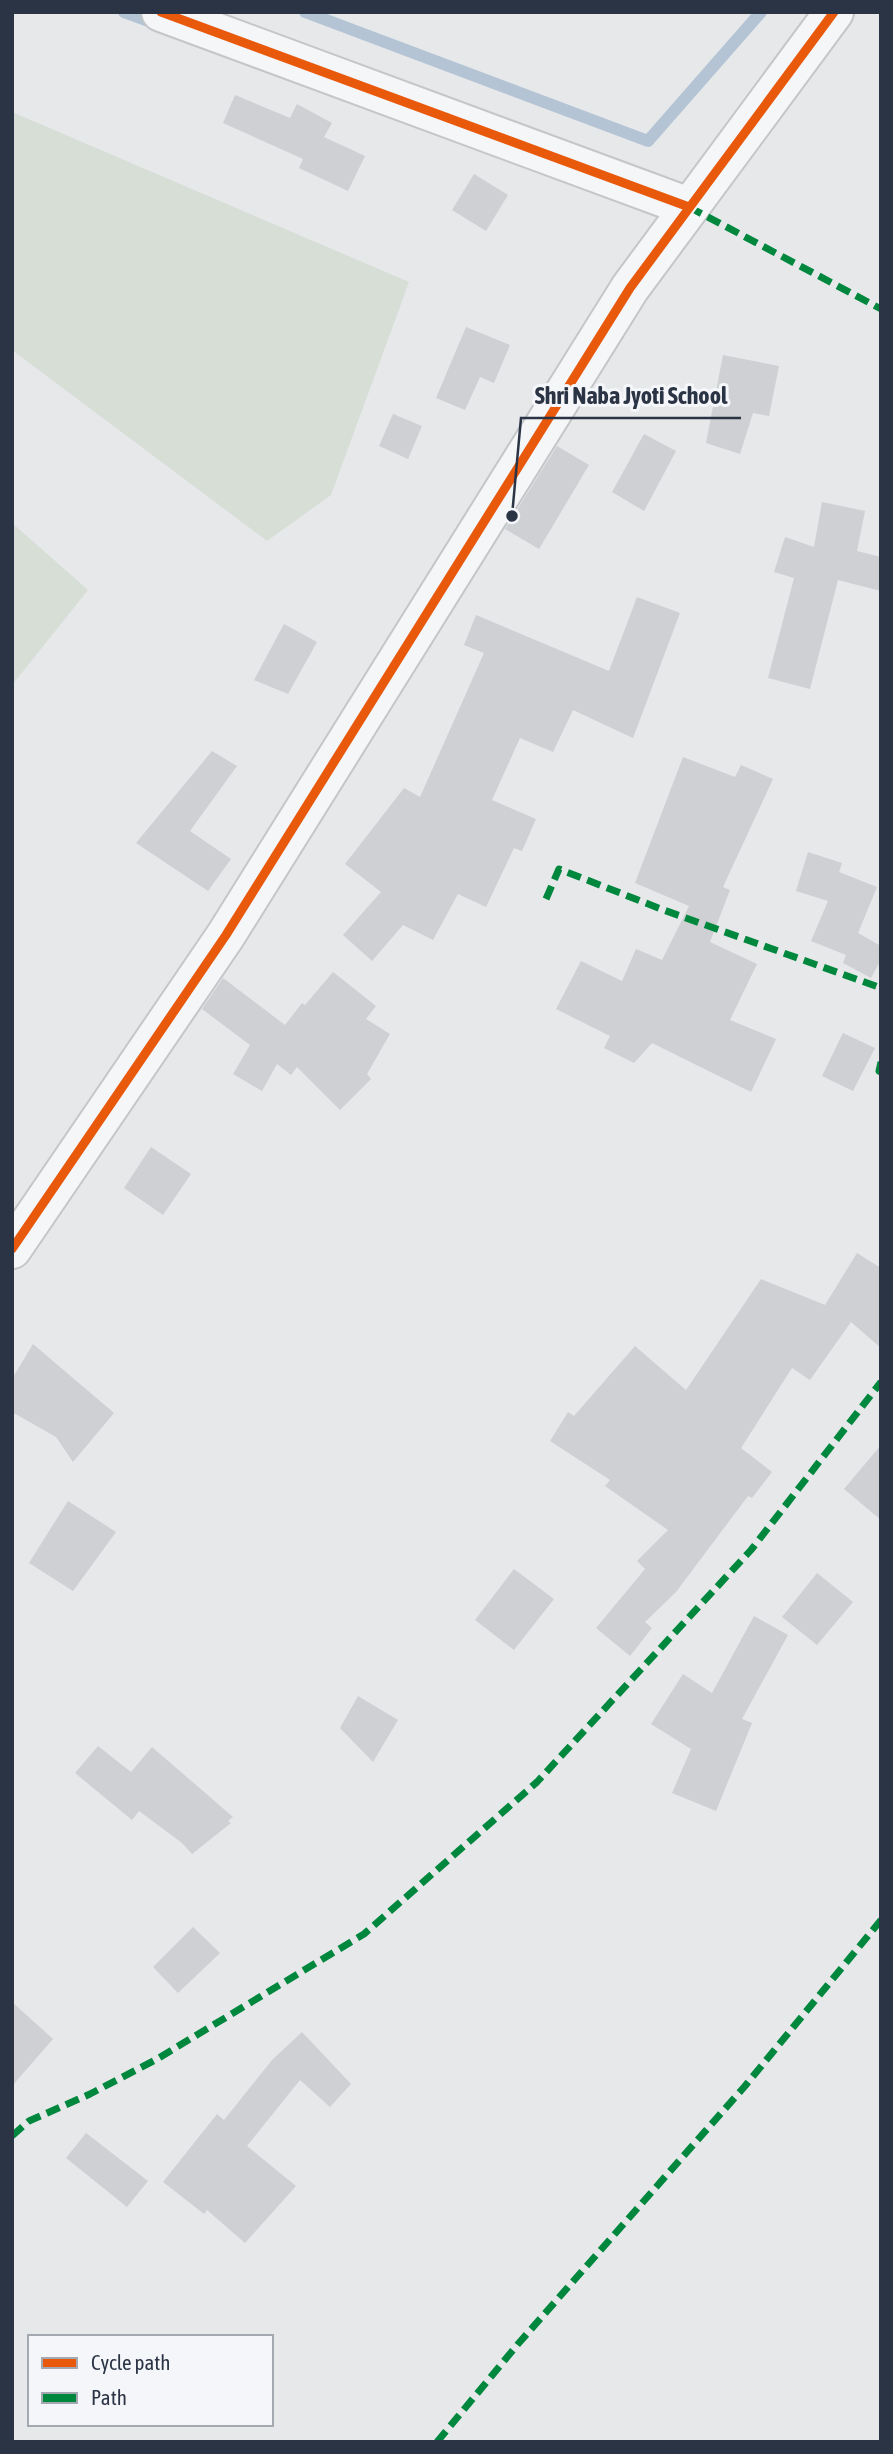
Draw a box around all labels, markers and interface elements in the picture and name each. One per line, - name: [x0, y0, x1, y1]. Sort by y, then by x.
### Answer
- callout: Shri Naba Jyoti School: [521, 373, 741, 418]
- text: Shri Naba Jyoti School: [535, 382, 728, 409]
- legend: [28, 2335, 273, 2426]
- text: Cycle path: [91, 2350, 170, 2374]
- text: Path: [91, 2385, 127, 2409]

